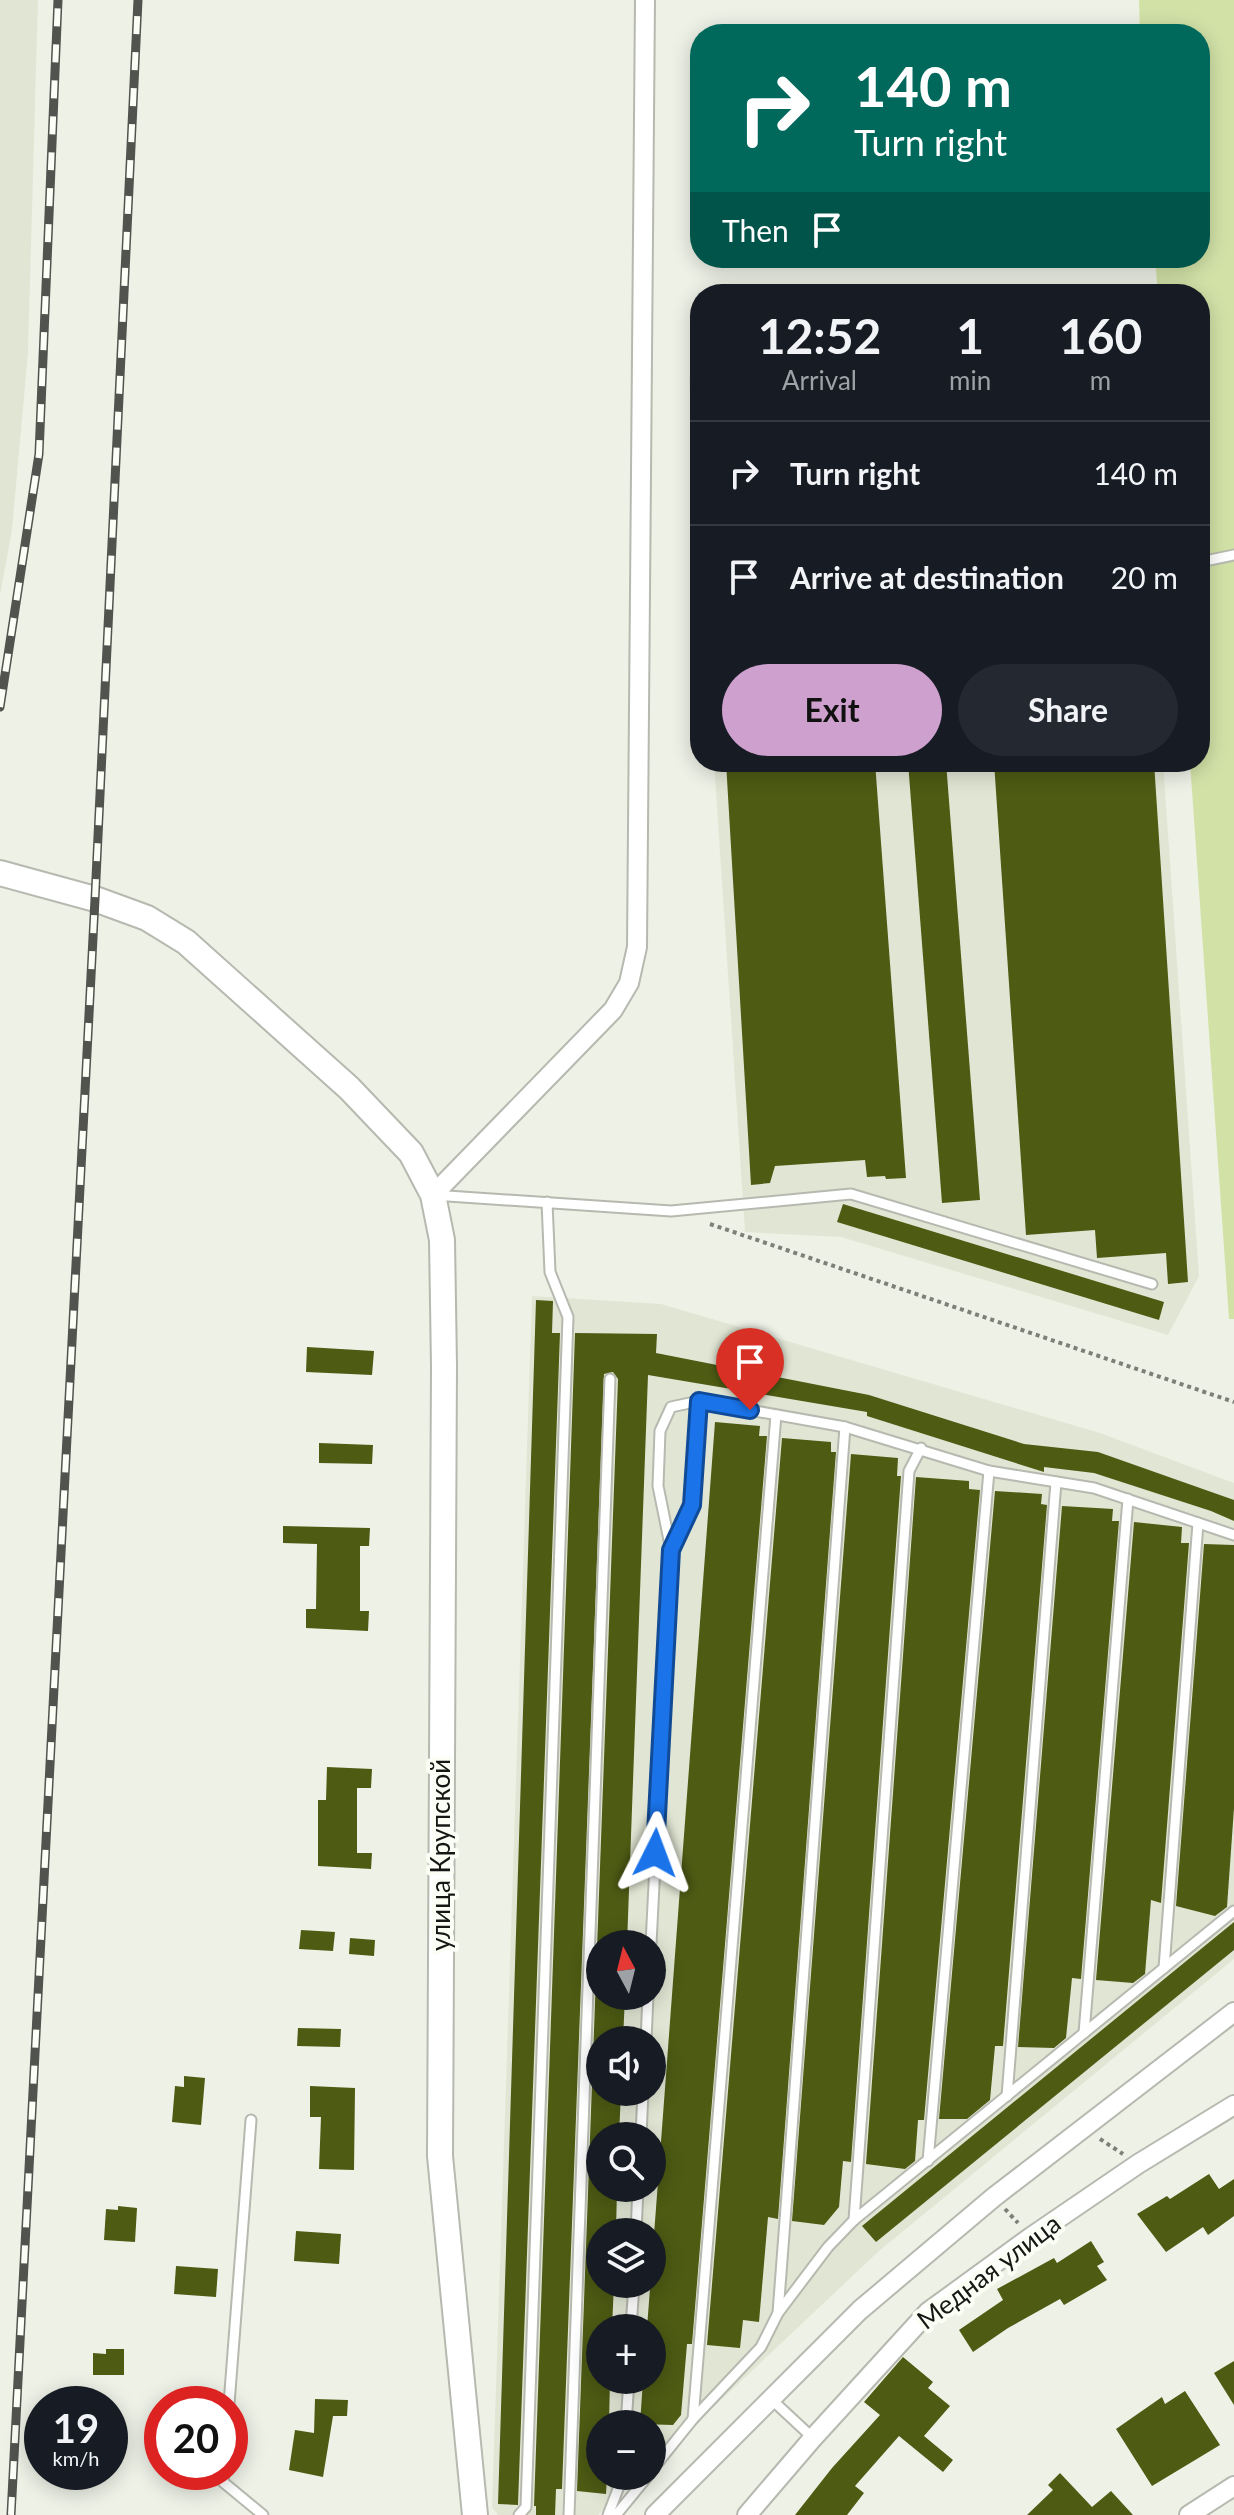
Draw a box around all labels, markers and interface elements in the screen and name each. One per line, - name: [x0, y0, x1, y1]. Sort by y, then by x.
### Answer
- text: 140 m: [854, 52, 1012, 119]
- icon: right: [722, 56, 826, 160]
- text: Turn right: [854, 120, 1007, 164]
- icon: arrive: [805, 208, 849, 252]
- text: Then: [722, 212, 789, 248]
- text: 12:52: [758, 307, 881, 364]
- text: 1: [956, 307, 984, 364]
- text: 160: [1059, 307, 1142, 364]
- text: Arrival: [782, 364, 857, 396]
- text: min: [949, 364, 991, 396]
- text: m: [1090, 364, 1111, 396]
- icon: right: [722, 451, 766, 495]
- text: Turn right: [790, 455, 920, 491]
- text: 140 m: [1093, 455, 1178, 491]
- icon: arrive: [722, 555, 766, 599]
- text: Arrive at destination: [790, 559, 1064, 595]
- text: 20 m: [1111, 559, 1178, 595]
- button: Exit: [722, 664, 942, 756]
- button: Share: [958, 664, 1178, 756]
- pin: [716, 1328, 784, 1410]
- icon: arrive: [728, 1340, 772, 1384]
- street label: улица Крупской: [424, 1759, 456, 1951]
- position arrow: [613, 1811, 697, 1895]
- north arrow: [586, 1930, 666, 2010]
- map controls: [586, 1930, 666, 2490]
- button: sound: [586, 2026, 666, 2106]
- button: search: [586, 2122, 666, 2202]
- street label: Медная улица: [910, 2207, 1067, 2336]
- button: layers: [586, 2218, 666, 2298]
- button: +: [586, 2314, 666, 2394]
- speed limit sign: 20: [144, 2386, 248, 2490]
- text: 19: [53, 2404, 99, 2452]
- button: −: [586, 2410, 666, 2490]
- text: km/h: [53, 2446, 99, 2470]

